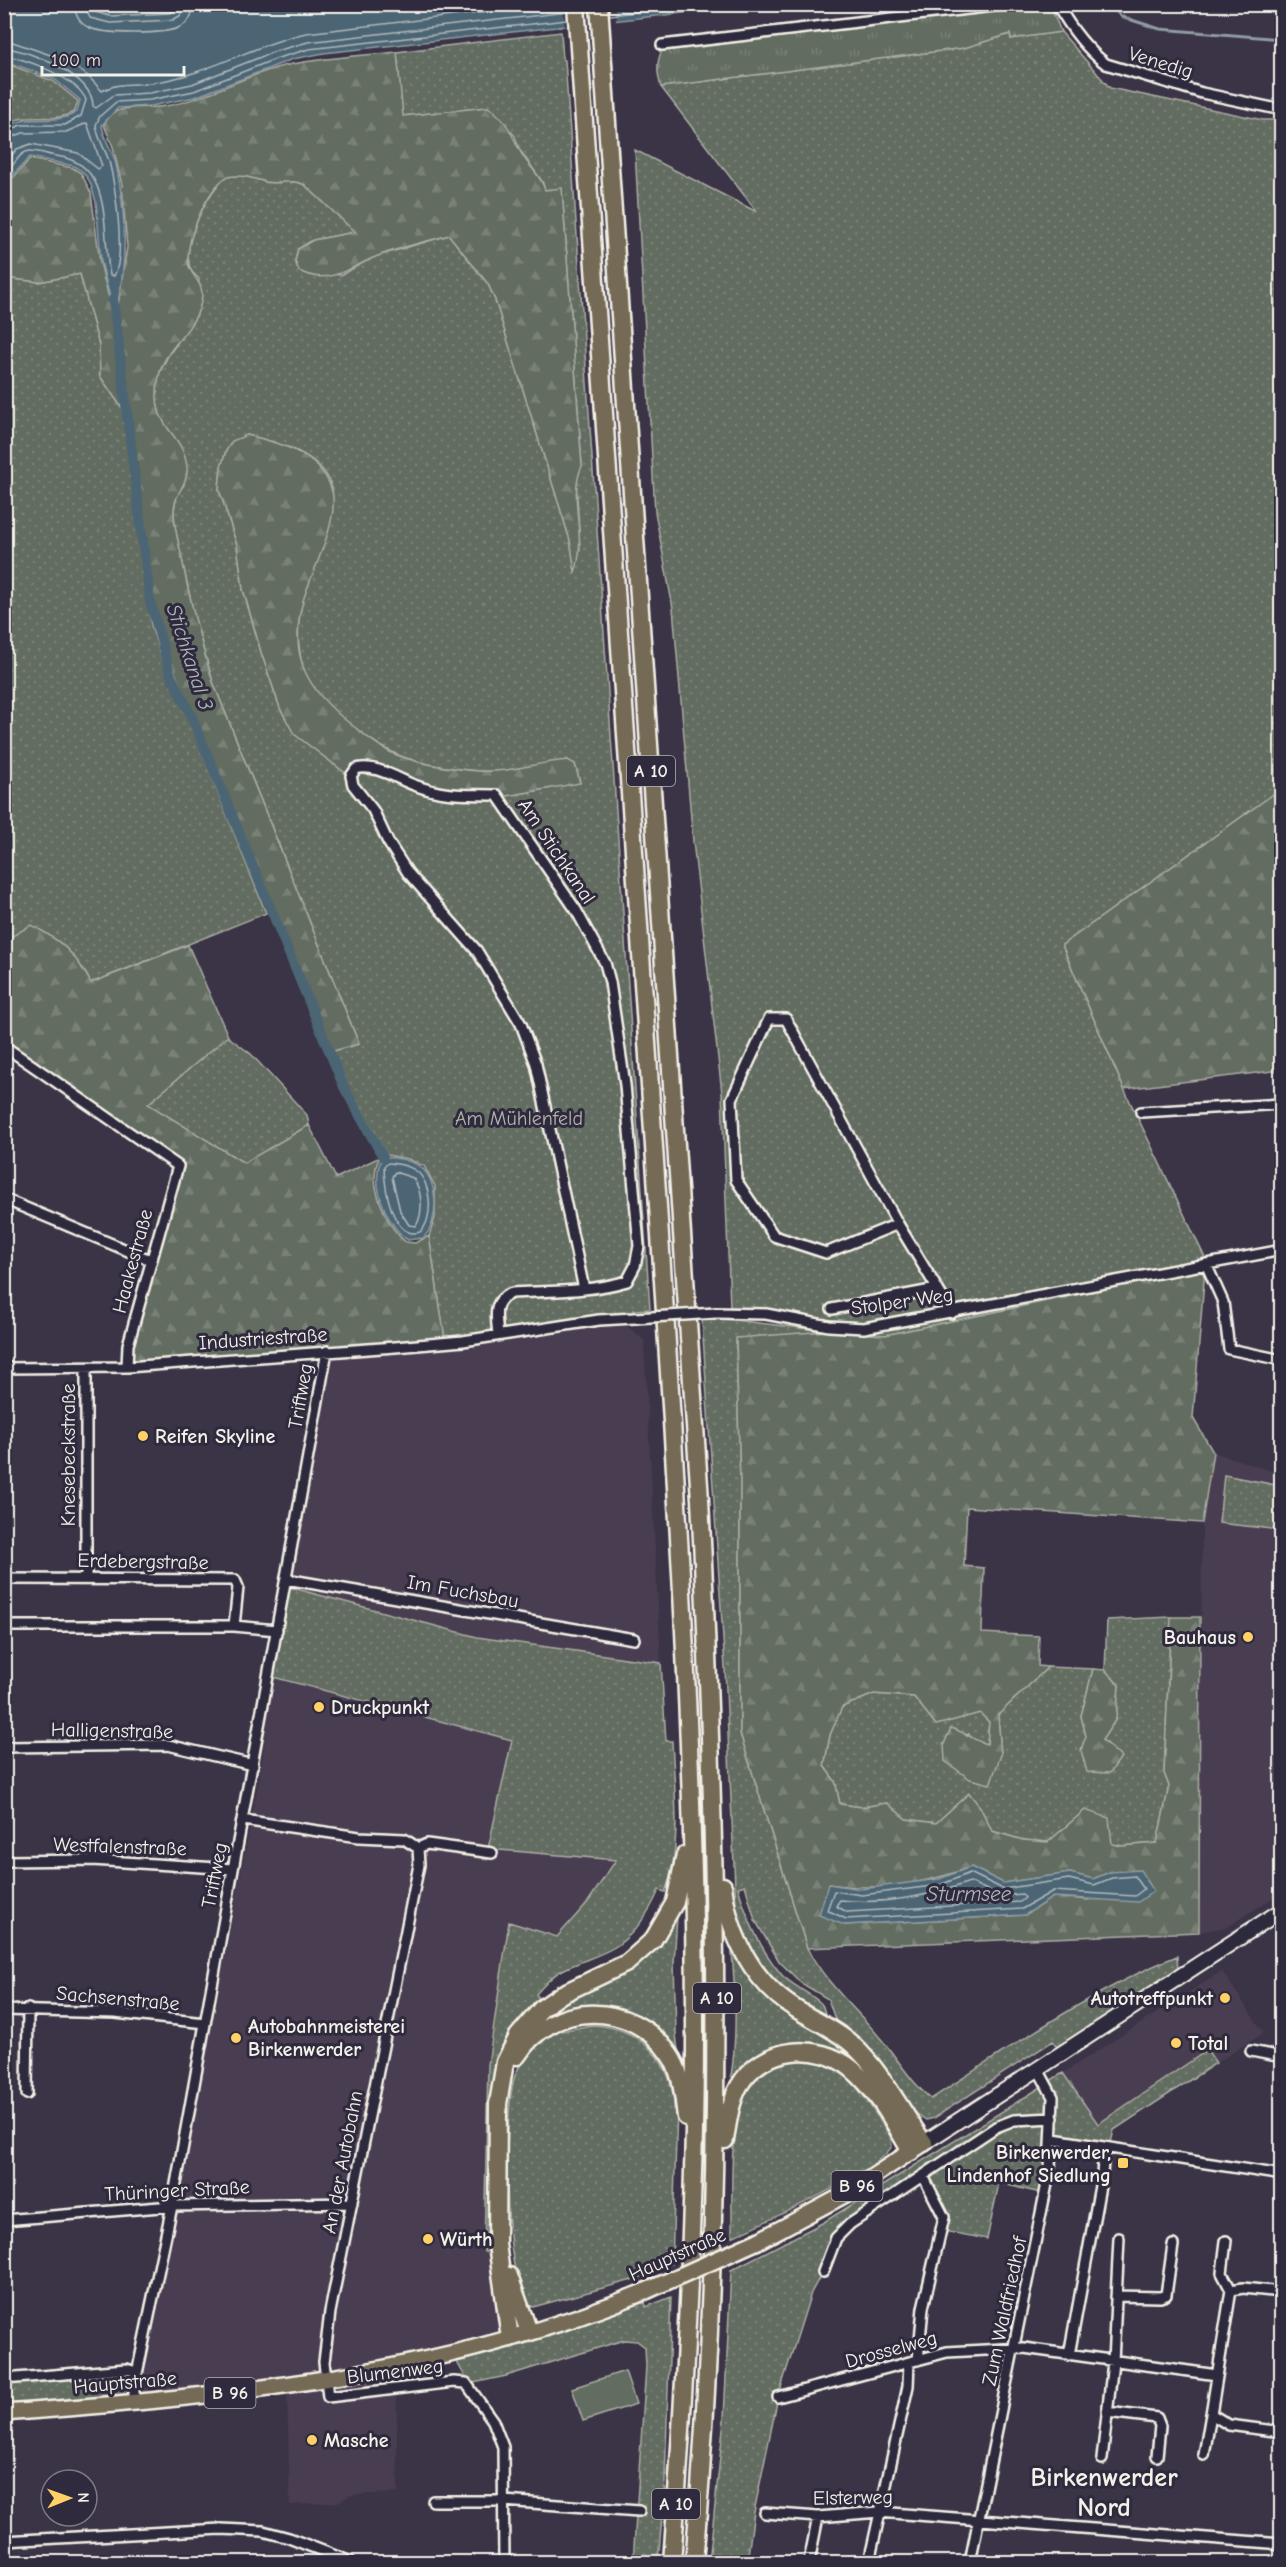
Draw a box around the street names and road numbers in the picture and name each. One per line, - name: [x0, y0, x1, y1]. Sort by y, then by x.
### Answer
- street label: Venedig: [1126, 42, 1196, 83]
- road number: A 10: [627, 756, 675, 786]
- street label: Am Stichkanal: [513, 794, 600, 908]
- street label: Haakestraße: [108, 1207, 157, 1316]
- street label: Stolper Weg: [849, 1283, 955, 1320]
- street label: Industriestraße: [198, 1323, 328, 1354]
- street label: Triftweg: [283, 1361, 318, 1431]
- street label: Knesebeckstraße: [57, 1383, 80, 1527]
- street label: Erdebergstraße: [77, 1549, 209, 1574]
- street label: Im Fuchsbau: [405, 1570, 520, 1613]
- street label: Halligenstraße: [51, 1718, 173, 1743]
- street label: Westfalenstraße: [53, 1833, 187, 1860]
- street label: Triftweg: [197, 1840, 232, 1910]
- street label: Sachsenstraße: [55, 1982, 180, 2015]
- road number: A 10: [693, 1983, 741, 2013]
- street label: An der Autobahn: [317, 2089, 368, 2235]
- road number: B 96: [832, 2171, 882, 2201]
- street label: Thüringer Straße: [104, 2175, 250, 2206]
- street label: Hauptstraße: [625, 2223, 729, 2286]
- street label: Zum Waldfriedhof: [977, 2233, 1032, 2388]
- street label: Drosselweg: [843, 2326, 939, 2373]
- street label: Blumenweg: [346, 2354, 445, 2389]
- street label: Hauptstraße: [72, 2367, 178, 2398]
- road number: B 96: [204, 2378, 256, 2408]
- street label: Elsterweg: [813, 2485, 893, 2510]
- road number: A 10: [652, 2489, 700, 2519]

